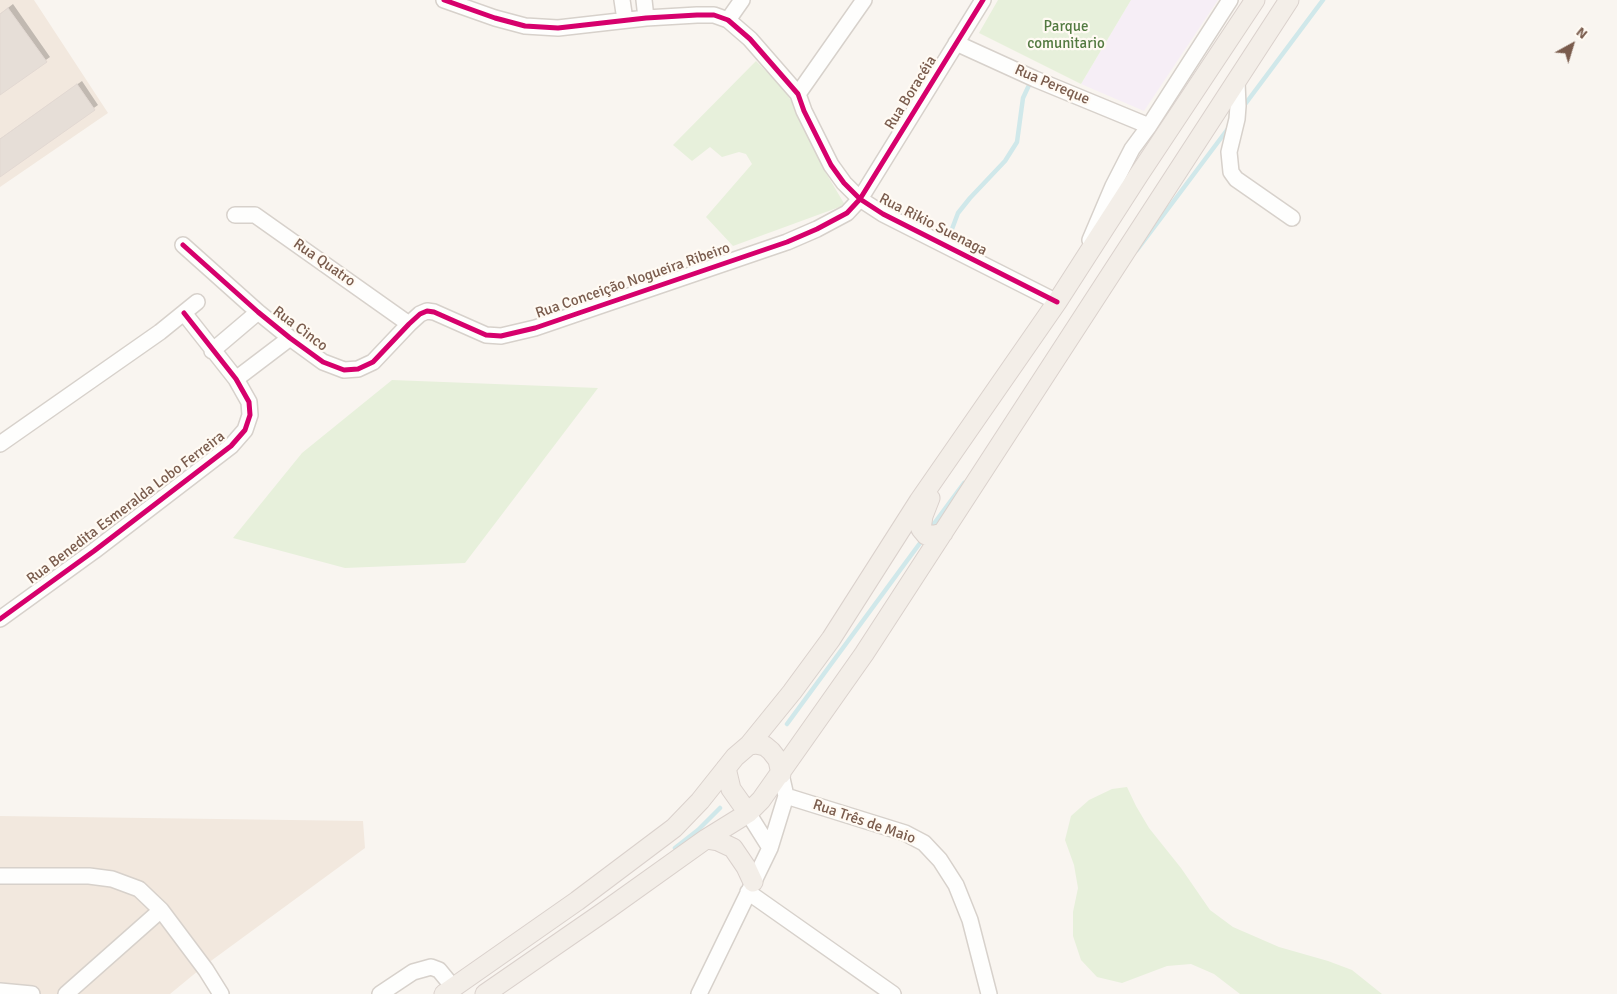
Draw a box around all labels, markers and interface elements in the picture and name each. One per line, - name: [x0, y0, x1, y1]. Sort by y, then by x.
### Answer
- park label: Parque comunitario: [1027, 18, 1105, 53]
- north arrow: [1547, 20, 1597, 70]
- text: N: [1573, 23, 1591, 43]
- street label: Rua Boracéia: [881, 53, 941, 133]
- street label: Rua Pereque: [1012, 61, 1092, 109]
- street label: Rua Rikio Suenaga: [876, 190, 990, 260]
- street label: Rua Quatro: [290, 235, 358, 291]
- street label: Rua Conceição Nogueira Ribeiro: [533, 239, 733, 323]
- street label: Rua Cinco: [269, 303, 331, 355]
- street label: Rua Benedita Esmeralda Lobo Ferreira: [23, 428, 229, 588]
- street label: Rua Três de Maio: [810, 796, 918, 848]

